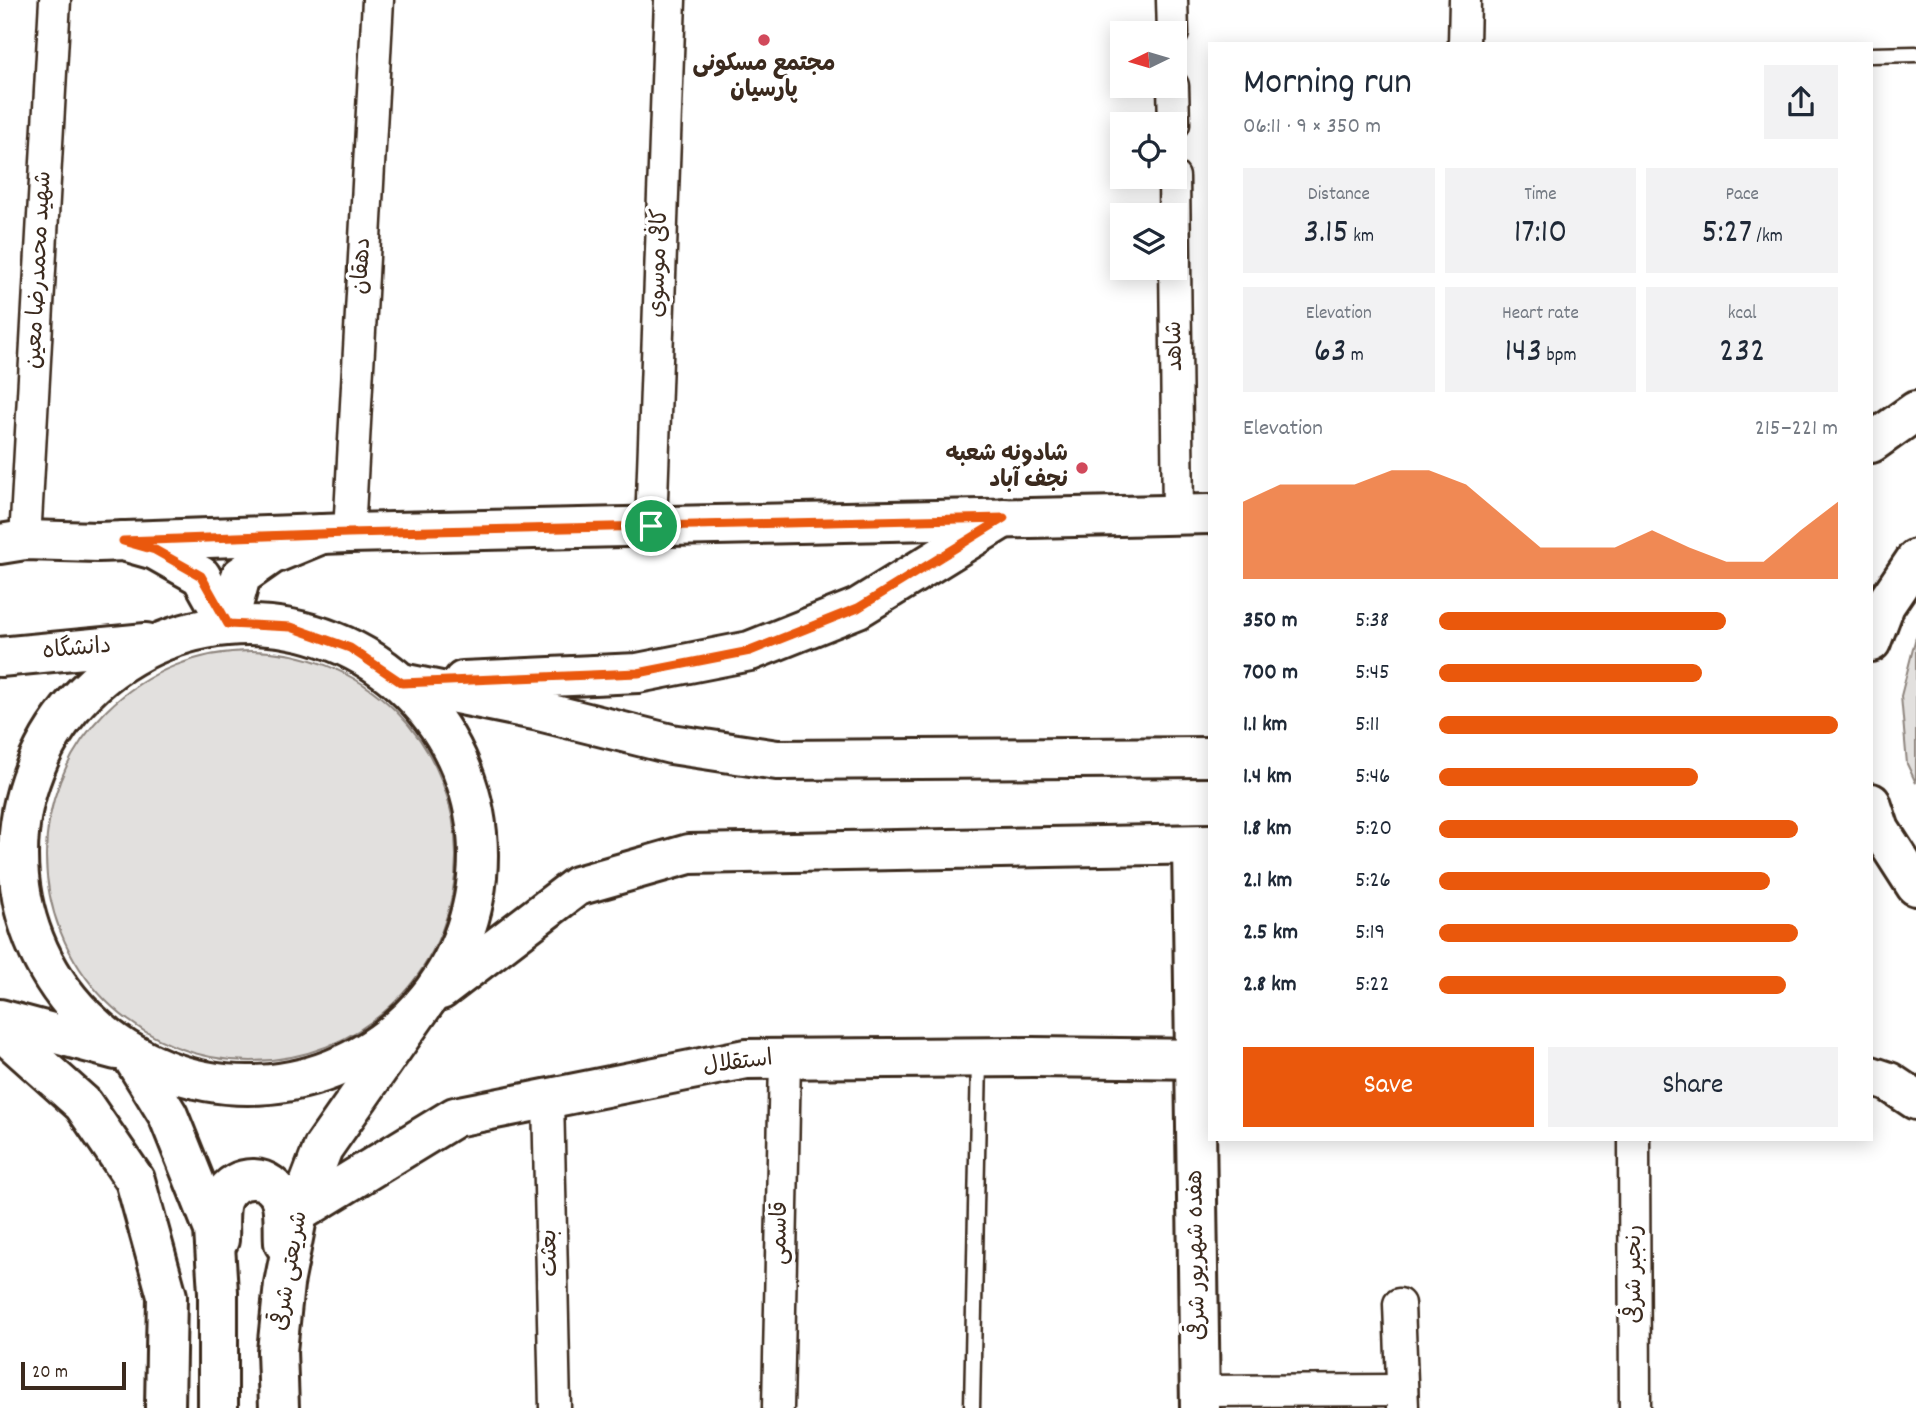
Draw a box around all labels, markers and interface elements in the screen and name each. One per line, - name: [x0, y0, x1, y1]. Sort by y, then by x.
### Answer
- north arrow: [1110, 21, 1186, 98]
- map controls: [1110, 21, 1187, 280]
- marker: مجتمع مسکونی پارسیان: [756, 32, 772, 48]
- place label: مجتمع مسکونی پارسیان: [693, 49, 835, 108]
- text: Morning run: [1243, 57, 1412, 112]
- button: share: [1764, 65, 1838, 139]
- text: 06:11 · 9 × 350 m: [1243, 111, 1381, 144]
- button: locate: [1110, 112, 1187, 189]
- street label: شهید محمدرضا معین: [18, 170, 62, 370]
- text: Distance: [1308, 182, 1370, 209]
- text: Time: [1524, 182, 1557, 209]
- text: Pace: [1725, 182, 1759, 209]
- button: layers: [1110, 203, 1187, 280]
- street label: کافی موسوی: [640, 208, 678, 318]
- text: 3.15: [1304, 209, 1349, 259]
- text: 17:10: [1514, 209, 1567, 259]
- text: 5:27: [1702, 209, 1752, 259]
- text: km: [1349, 224, 1374, 251]
- text: /km: [1752, 224, 1783, 251]
- street label: دهقان: [345, 237, 381, 295]
- text: Elevation: [1306, 301, 1372, 328]
- text: Heart rate: [1502, 301, 1579, 328]
- text: kcal: [1728, 301, 1757, 328]
- street label: شاهد: [1159, 320, 1193, 372]
- text: 63: [1314, 328, 1346, 378]
- text: 143: [1504, 328, 1542, 378]
- text: 232: [1719, 328, 1765, 378]
- text: m: [1346, 343, 1364, 370]
- text: bpm: [1542, 343, 1577, 370]
- text: Elevation: [1243, 413, 1323, 446]
- text: 215–221 m: [1755, 413, 1838, 446]
- place label: شادونه شعبه نجف آباد: [946, 439, 1068, 498]
- marker: شادونه شعبه نجف آباد: [1074, 460, 1090, 476]
- pin: [621, 496, 681, 556]
- icon: arrive: [632, 507, 670, 545]
- text: 350 m: [1243, 605, 1297, 638]
- text: 5:38: [1355, 605, 1389, 638]
- street label: دانشگاه: [41, 631, 113, 669]
- text: 700 m: [1243, 657, 1298, 690]
- text: 5:45: [1355, 657, 1390, 690]
- text: 1.1 km: [1243, 709, 1287, 742]
- text: 5:11: [1355, 709, 1380, 742]
- text: 1.4 km: [1243, 761, 1292, 794]
- text: 5:46: [1355, 761, 1390, 794]
- text: 1.8 km: [1243, 813, 1292, 846]
- text: 5:20: [1355, 813, 1392, 846]
- text: 2.1 km: [1243, 865, 1292, 898]
- text: 5:26: [1355, 865, 1391, 898]
- text: 2.5 km: [1243, 917, 1298, 950]
- text: 5:19: [1355, 917, 1385, 950]
- text: 2.8 km: [1243, 969, 1297, 1002]
- text: 5:22: [1355, 969, 1390, 1002]
- street label: استقلال: [701, 1043, 775, 1085]
- button: Save: [1243, 1047, 1534, 1127]
- button: Share: [1548, 1047, 1838, 1127]
- street label: هفده شهریور شرقی: [1179, 1169, 1216, 1341]
- street label: قاسمی: [764, 1201, 798, 1265]
- street label: شریعتی شرقی: [263, 1208, 318, 1333]
- street label: رنجبر شرقی: [1618, 1225, 1652, 1323]
- street label: بعثت: [534, 1229, 568, 1277]
- scale bar: [21, 1359, 126, 1391]
- text: 20 m: [32, 1360, 68, 1387]

